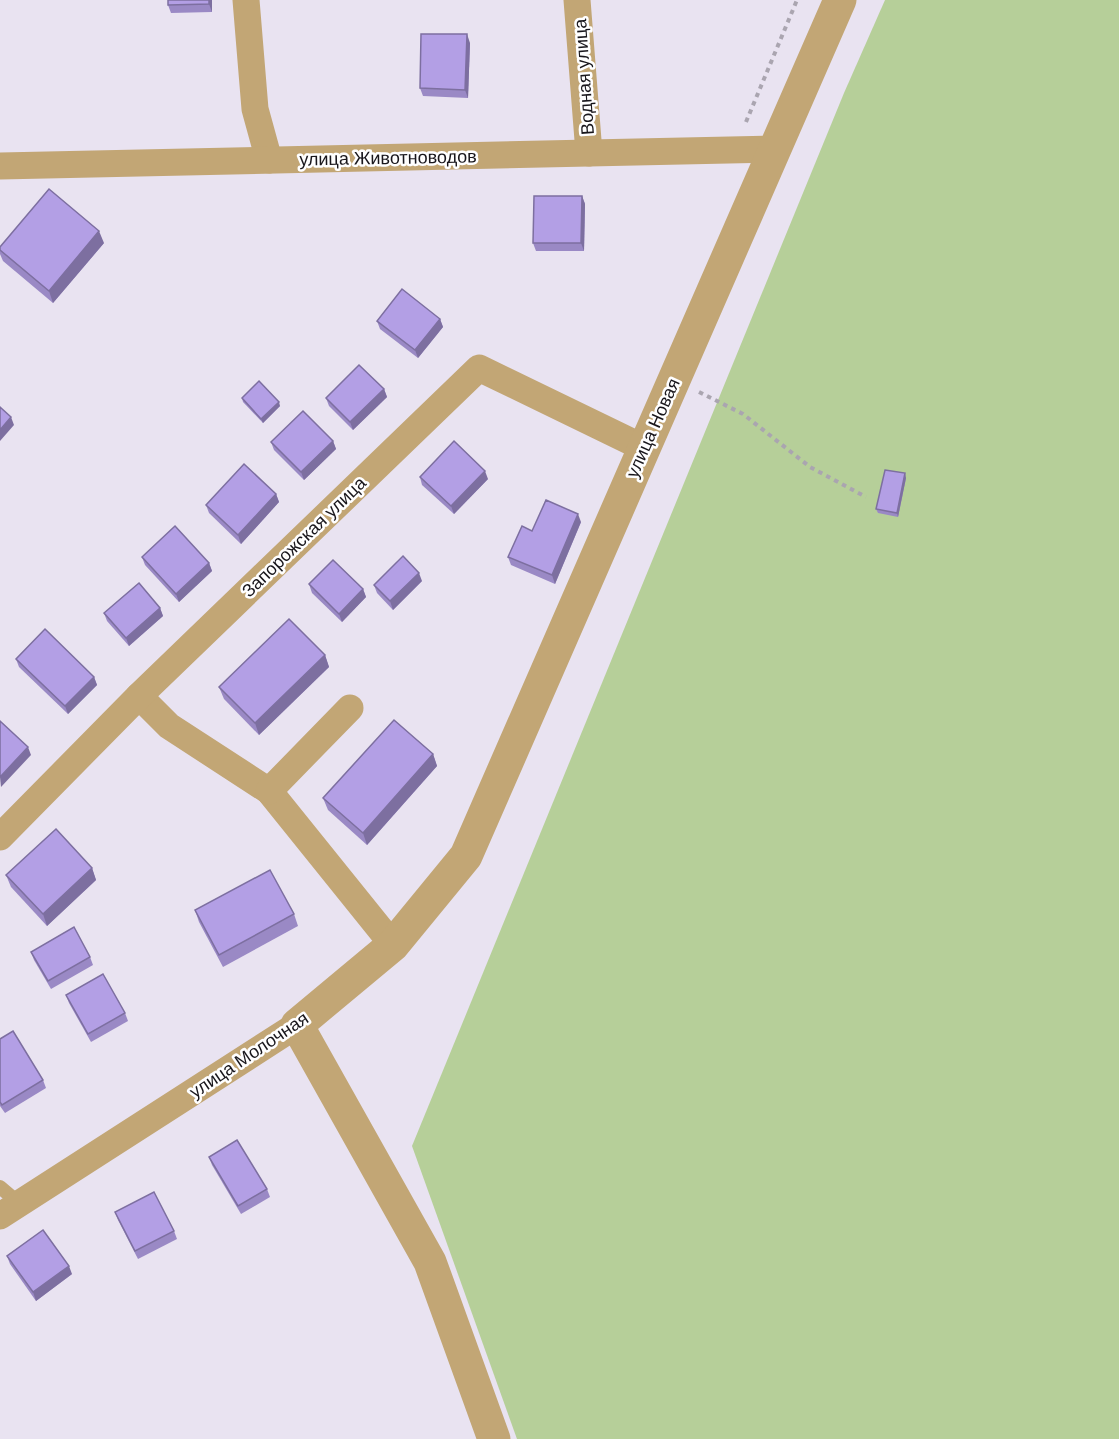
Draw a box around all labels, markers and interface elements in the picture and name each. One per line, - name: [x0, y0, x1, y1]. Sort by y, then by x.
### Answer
- street label: Водная улица: [570, 17, 598, 136]
- street label: улица Животноводов: [299, 146, 477, 170]
- street label: улица Новая: [622, 375, 684, 481]
- street label: Запорожская улица: [238, 472, 371, 601]
- street label: улица Молочная: [186, 1008, 312, 1102]

